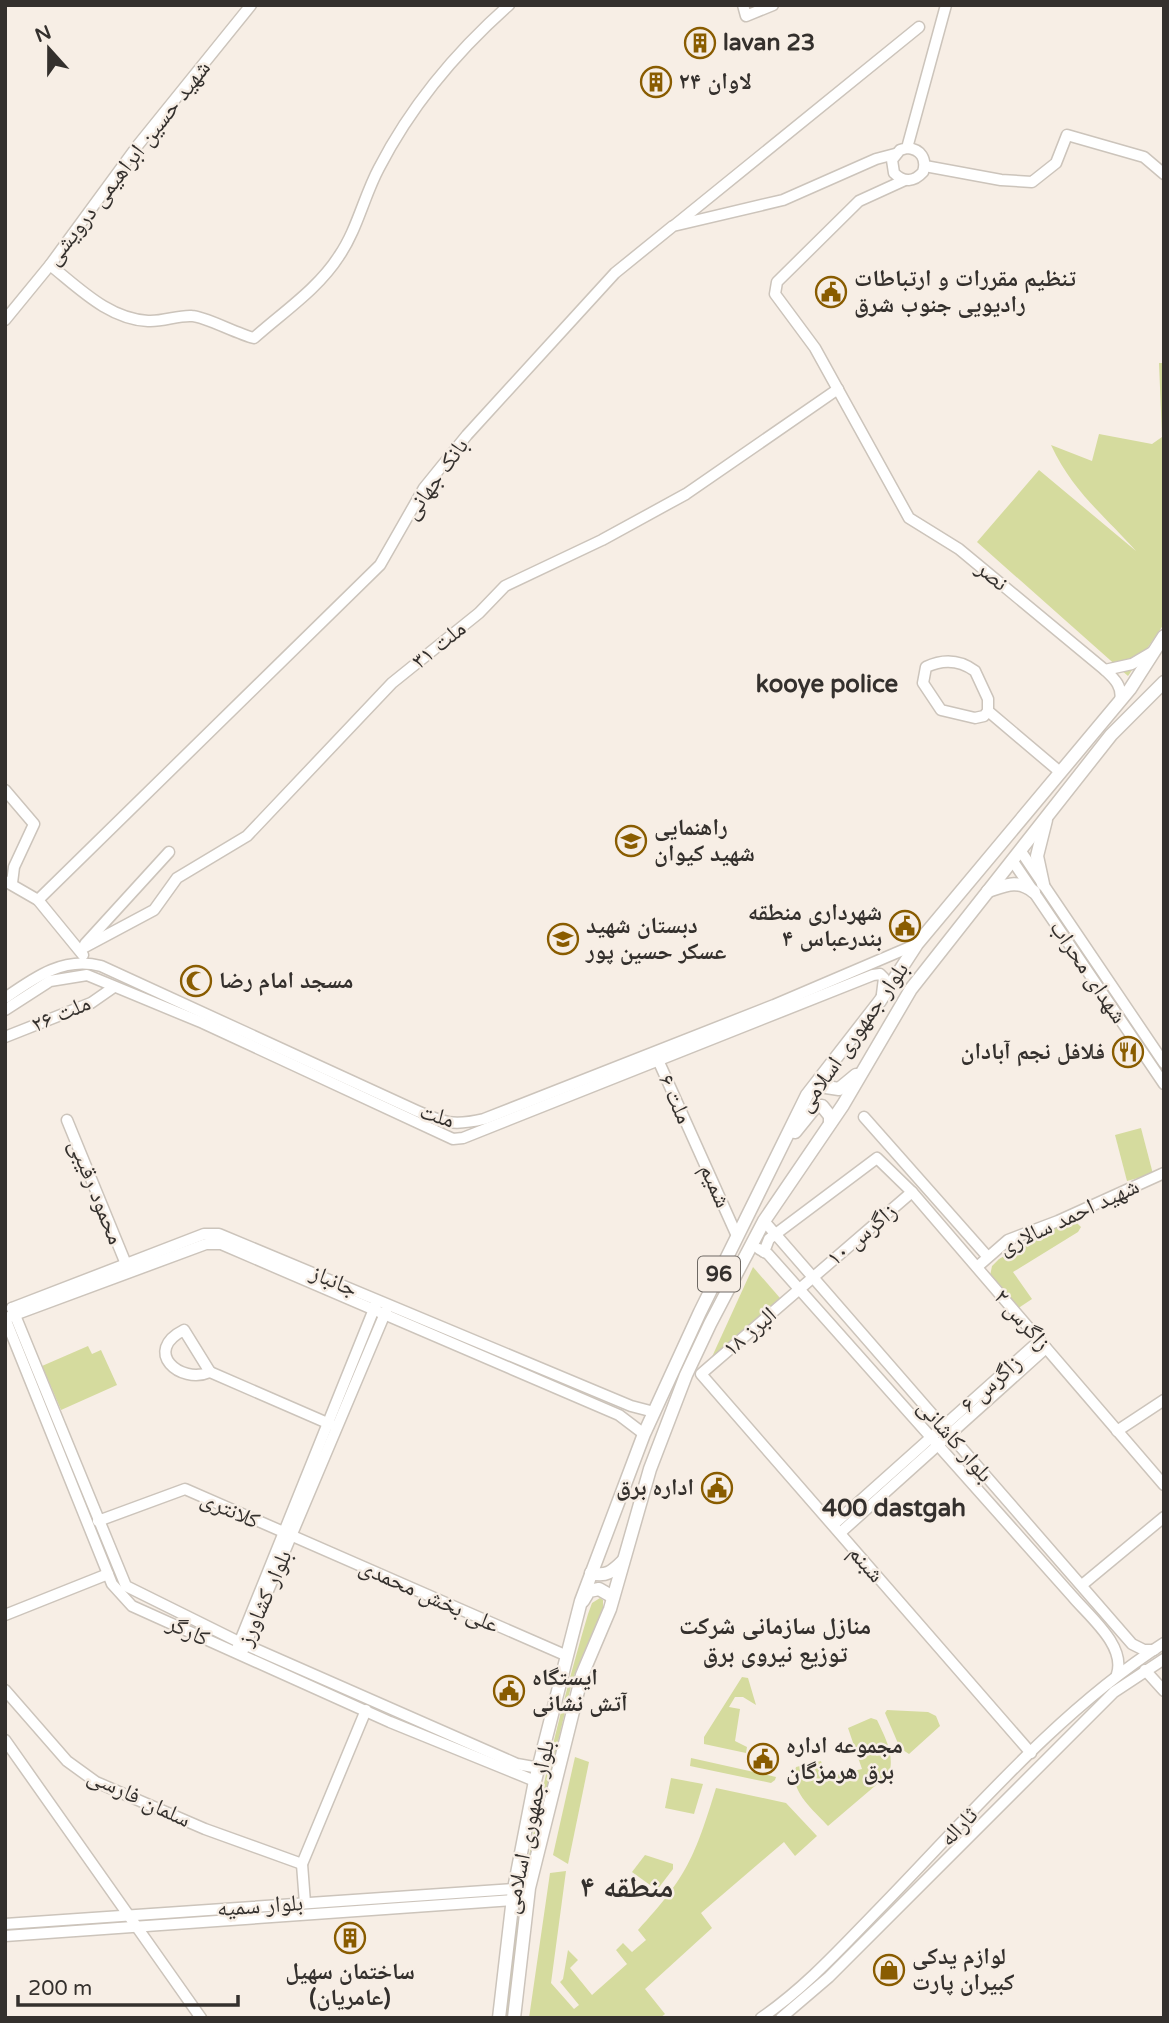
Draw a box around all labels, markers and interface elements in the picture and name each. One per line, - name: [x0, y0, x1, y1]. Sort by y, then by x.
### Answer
- north arrow: [14, 14, 84, 84]
- text: N: [32, 21, 54, 47]
- building icon: lavan 23: [683, 26, 717, 60]
- place label: lavan 23: [723, 29, 815, 57]
- street label: شهید حسین ابراهیمی درویشی: [39, 55, 217, 271]
- building icon: لاوان ۲۴: [639, 65, 673, 99]
- place label: لاوان ۲۴: [679, 68, 752, 96]
- place label: تنظیم مقررات و ارتباطات رادیویی جنوب شرق: [854, 265, 1077, 319]
- public building icon: تنظیم مقررات و ارتباطات رادیویی جنوب شرق: [814, 275, 848, 309]
- street label: بانک جهانی: [397, 433, 475, 525]
- street label: نصر: [969, 554, 1014, 597]
- street label: ملت ۳۱: [406, 615, 472, 675]
- district label: kooye police: [756, 670, 899, 699]
- place label: راهنمایی شهید کیوان: [654, 814, 755, 868]
- school or university icon: راهنمایی شهید کیوان: [614, 824, 648, 858]
- place label: شهرداری منطقه ۴ بندرعباس: [748, 899, 882, 953]
- public building icon: شهرداری منطقه ۴ بندرعباس: [888, 909, 922, 943]
- place label: دبستان شهید عسکر حسین پور: [585, 912, 727, 966]
- street label: شهدای محراب: [1043, 915, 1133, 1029]
- school or university icon: دبستان شهید عسکر حسین پور: [546, 922, 580, 956]
- street label: بلوار جمهوری اسلامی: [791, 957, 915, 1117]
- mosque icon: مسجد امام رضا: [179, 964, 213, 998]
- place label: مسجد امام رضا: [219, 967, 353, 996]
- street label: ملت ۲۶: [27, 989, 95, 1039]
- restaurant icon: فلافل نجم آبادان: [1111, 1035, 1145, 1069]
- place label: فلافل نجم آبادان: [961, 1038, 1105, 1067]
- street label: ملت ۶: [652, 1070, 698, 1128]
- street label: ملت: [416, 1098, 458, 1134]
- street label: محمود رقیبی: [62, 1135, 130, 1249]
- street label: شمیم: [692, 1160, 737, 1213]
- street label: شهید احمد سالاری: [994, 1172, 1144, 1262]
- street label: زاگرس ۱۰: [821, 1198, 903, 1272]
- road number: 96: [698, 1256, 740, 1292]
- street label: جانباز: [305, 1258, 362, 1303]
- street label: زاگرس ۲: [988, 1283, 1056, 1357]
- street label: البرز ۱۸: [717, 1301, 783, 1363]
- street label: زاگرس ۶: [955, 1349, 1027, 1419]
- street label: بلوار کاشانی: [911, 1394, 999, 1488]
- public building icon: اداره برق: [700, 1471, 734, 1505]
- place label: اداره برق: [616, 1474, 694, 1502]
- street label: کلانتری: [196, 1485, 264, 1536]
- district label: 400 dastgah: [822, 1494, 966, 1523]
- street label: شبنم: [841, 1539, 890, 1589]
- street label: بلوار کشاورز: [231, 1546, 299, 1651]
- street label: علی بخش محمدی: [355, 1553, 504, 1640]
- street label: کارگر: [162, 1609, 214, 1653]
- district label: منازل سازمانی شرکت توزیع نیروی برق: [679, 1612, 871, 1670]
- place label: ایستگاه آتش نشانی: [532, 1664, 628, 1718]
- public building icon: ایستگاه آتش نشانی: [492, 1674, 526, 1708]
- place label: مجموعه اداره برق هرمزگان: [786, 1732, 903, 1786]
- street label: بلوار جمهوری اسلامی: [497, 1738, 561, 1916]
- public building icon: مجموعه اداره برق هرمزگان: [746, 1742, 780, 1776]
- street label: سلمان فارسی: [83, 1762, 195, 1834]
- street label: ثاراله: [934, 1802, 984, 1852]
- district label: منطقه ۴: [581, 1869, 673, 1906]
- street label: بلوار سمیه: [216, 1889, 304, 1923]
- building icon: ساختمان سهیل (عامریان): [333, 1921, 367, 1955]
- place label: لوازم یدکی کبیران پارت: [912, 1943, 1014, 1997]
- shop icon: لوازم یدکی کبیران پارت: [872, 1953, 906, 1987]
- place label: ساختمان سهیل (عامریان): [285, 1958, 415, 2012]
- scale bar: [18, 1964, 238, 2008]
- text: 200 m: [28, 1976, 92, 2001]

